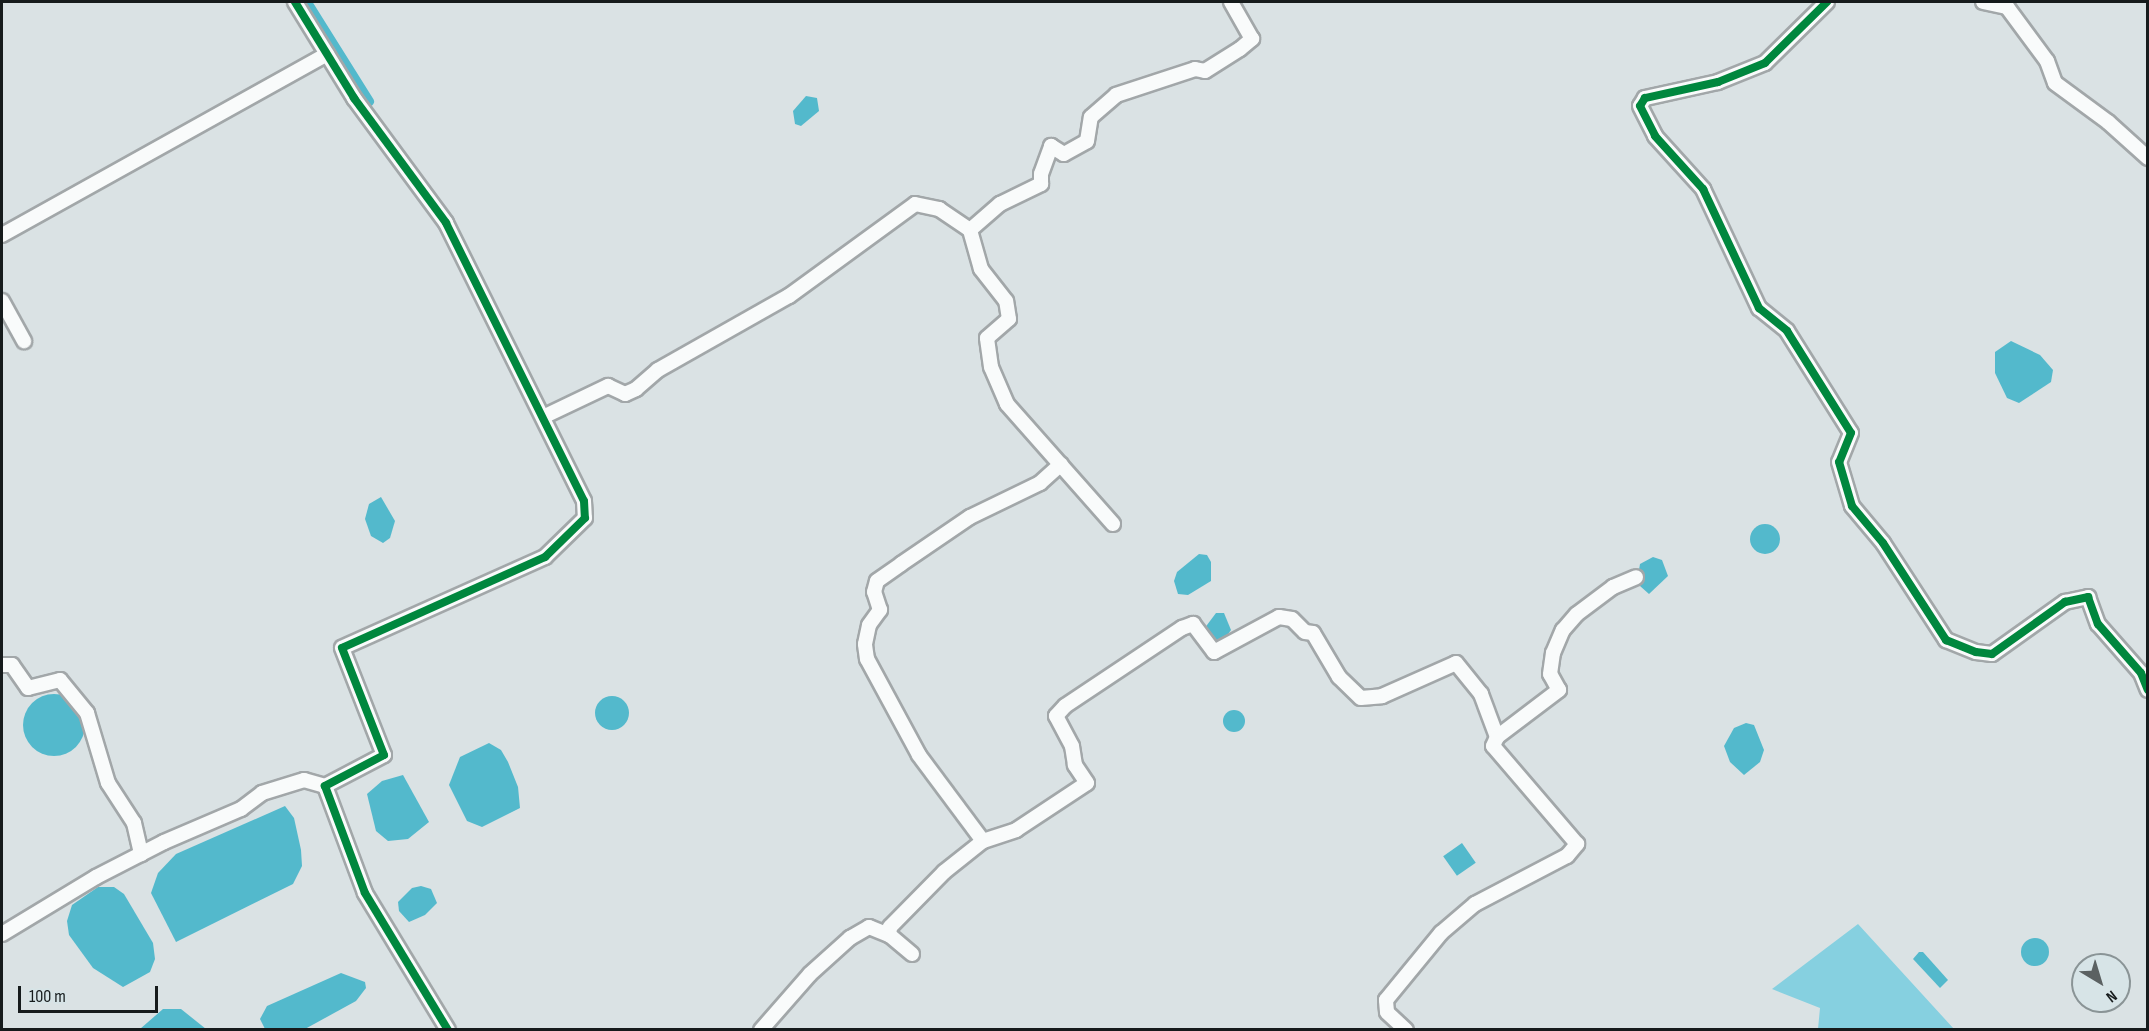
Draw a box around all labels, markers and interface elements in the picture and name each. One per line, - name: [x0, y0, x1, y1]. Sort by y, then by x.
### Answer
- north arrow: [2071, 953, 2131, 1013]
- scale bar: [21, 974, 160, 1012]
- text: 100 m: [29, 986, 66, 1007]
- text: N: [2102, 986, 2120, 1006]

